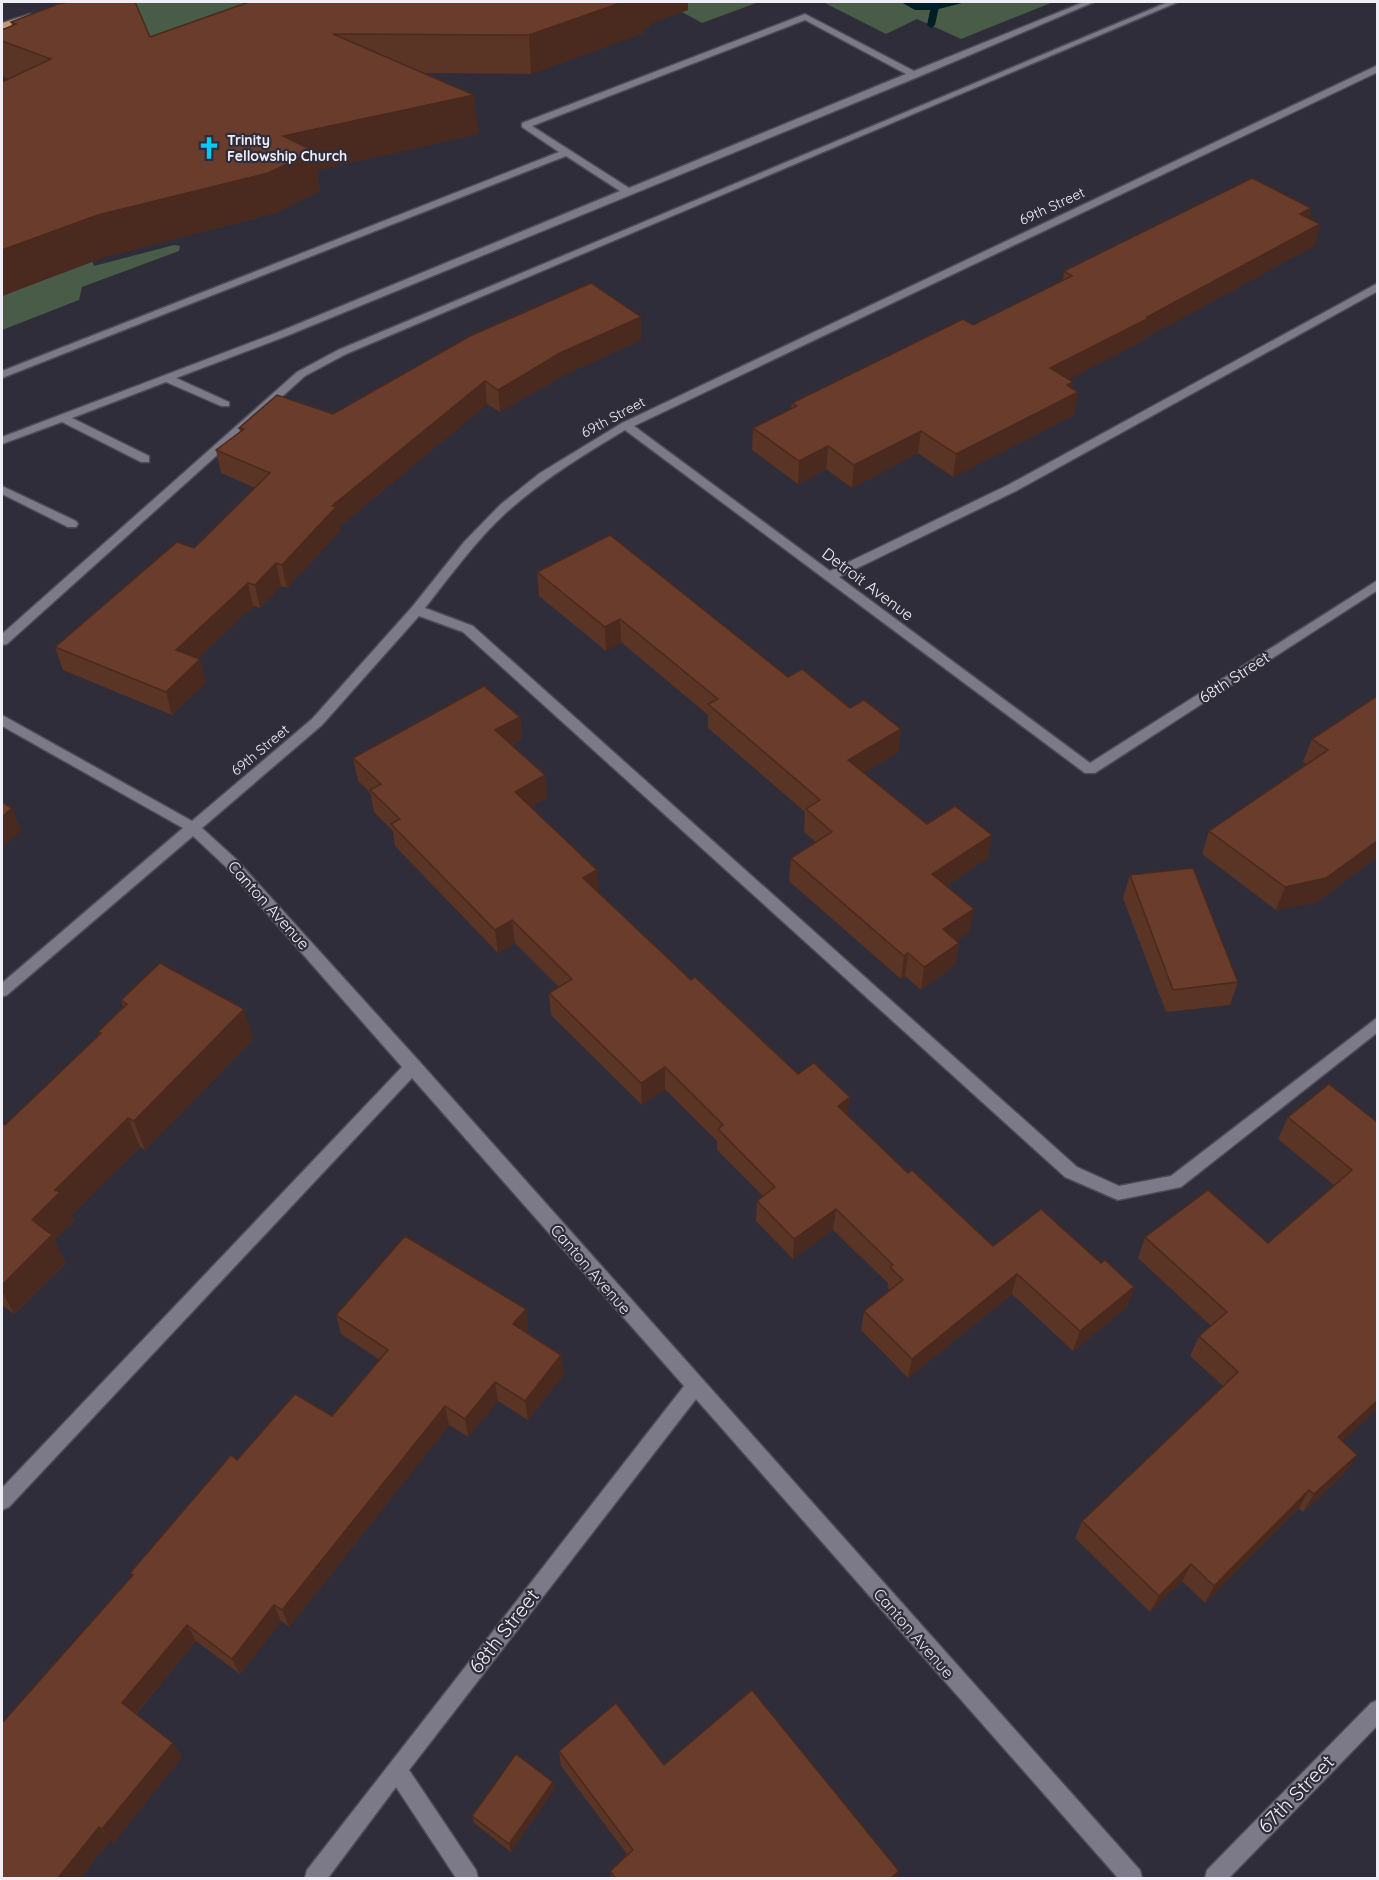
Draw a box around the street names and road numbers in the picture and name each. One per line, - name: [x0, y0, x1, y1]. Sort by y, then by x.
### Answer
- street label: 69th Street: [1016, 183, 1088, 229]
- street label: 69th Street: [578, 392, 648, 441]
- street label: Detroit Avenue: [818, 543, 918, 625]
- street label: 68th Street: [1195, 647, 1273, 707]
- street label: 69th Street: [227, 720, 293, 779]
- street label: Canton Avenue: [224, 856, 314, 954]
- street label: Canton Avenue: [546, 1220, 636, 1318]
- street label: 68th Street: [463, 1583, 544, 1678]
- street label: Canton Avenue: [869, 1584, 959, 1682]
- street label: 67th Street: [1252, 1749, 1339, 1838]

